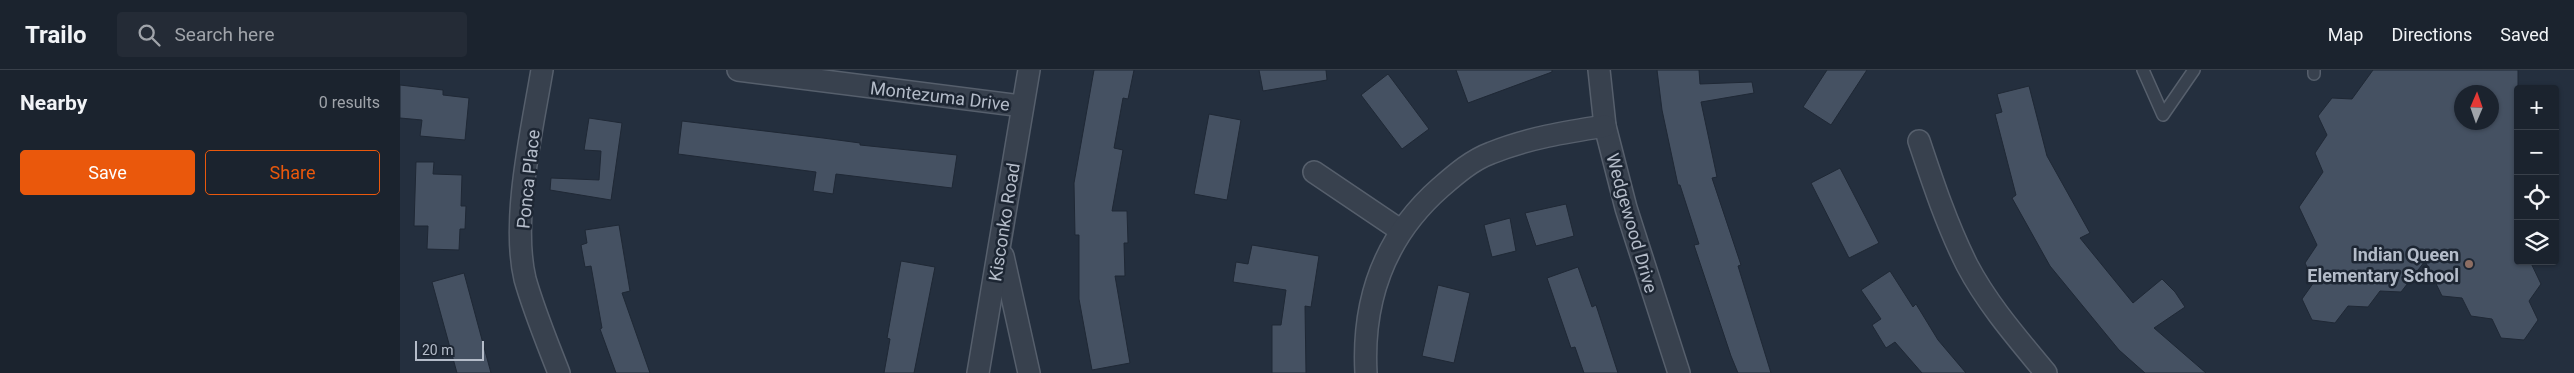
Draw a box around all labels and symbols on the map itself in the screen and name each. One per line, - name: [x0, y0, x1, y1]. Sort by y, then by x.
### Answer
- street label: Montezuma Drive: [869, 77, 1011, 115]
- north arrow: [2454, 85, 2499, 130]
- street label: Ponca Place: [512, 128, 544, 230]
- street label: Wedgewood Drive: [1602, 151, 1662, 295]
- street label: Kisconko Road: [984, 161, 1024, 283]
- place label: Indian Queen Elementary School: [2307, 244, 2459, 286]
- marker: Indian Queen Elementary School: [2463, 258, 2475, 270]
- scale bar: [415, 338, 484, 361]

